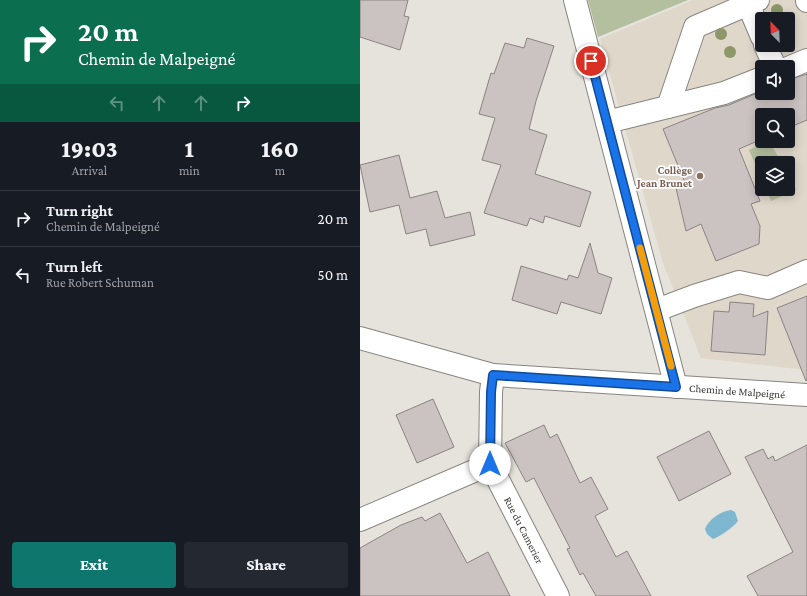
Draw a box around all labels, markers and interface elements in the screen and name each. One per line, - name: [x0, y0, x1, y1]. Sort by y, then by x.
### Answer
- north arrow: [755, 12, 795, 52]
- map controls: [755, 12, 795, 196]
- icon: right: [12, 16, 64, 68]
- text: 20 m: [78, 16, 138, 47]
- pin: [574, 44, 608, 78]
- text: Chemin de Malpeigné: [78, 49, 236, 69]
- icon: arrive: [580, 50, 602, 72]
- button: sound: [755, 60, 795, 100]
- icon: left: [106, 92, 128, 114]
- icon: ahead: [148, 92, 170, 114]
- icon: ahead: [190, 92, 212, 114]
- icon: right: [232, 92, 254, 114]
- button: search: [755, 108, 795, 148]
- text: 19:03: [61, 135, 118, 162]
- text: 1: [185, 135, 194, 162]
- text: 160: [261, 135, 299, 162]
- button: layers: [755, 156, 795, 196]
- text: Arrival: [72, 163, 107, 178]
- text: min: [179, 163, 200, 178]
- text: m: [275, 163, 285, 178]
- place label: Collège Jean Brunet: [636, 164, 692, 189]
- marker: Collège Jean Brunet: [695, 171, 705, 181]
- text: Turn right: [46, 203, 113, 219]
- icon: right: [12, 208, 34, 230]
- text: 20 m: [318, 211, 348, 227]
- text: Chemin de Malpeigné: [46, 219, 160, 234]
- text: Turn left: [46, 259, 102, 275]
- icon: left: [12, 264, 34, 286]
- text: 50 m: [318, 267, 348, 283]
- text: Rue Robert Schuman: [46, 275, 154, 290]
- street label: Chemin de Malpeigné: [688, 382, 786, 401]
- position arrow: [469, 443, 511, 485]
- street label: Rue du Camerier: [502, 495, 546, 565]
- button: Exit: [12, 542, 176, 588]
- button: Share: [184, 542, 348, 588]

